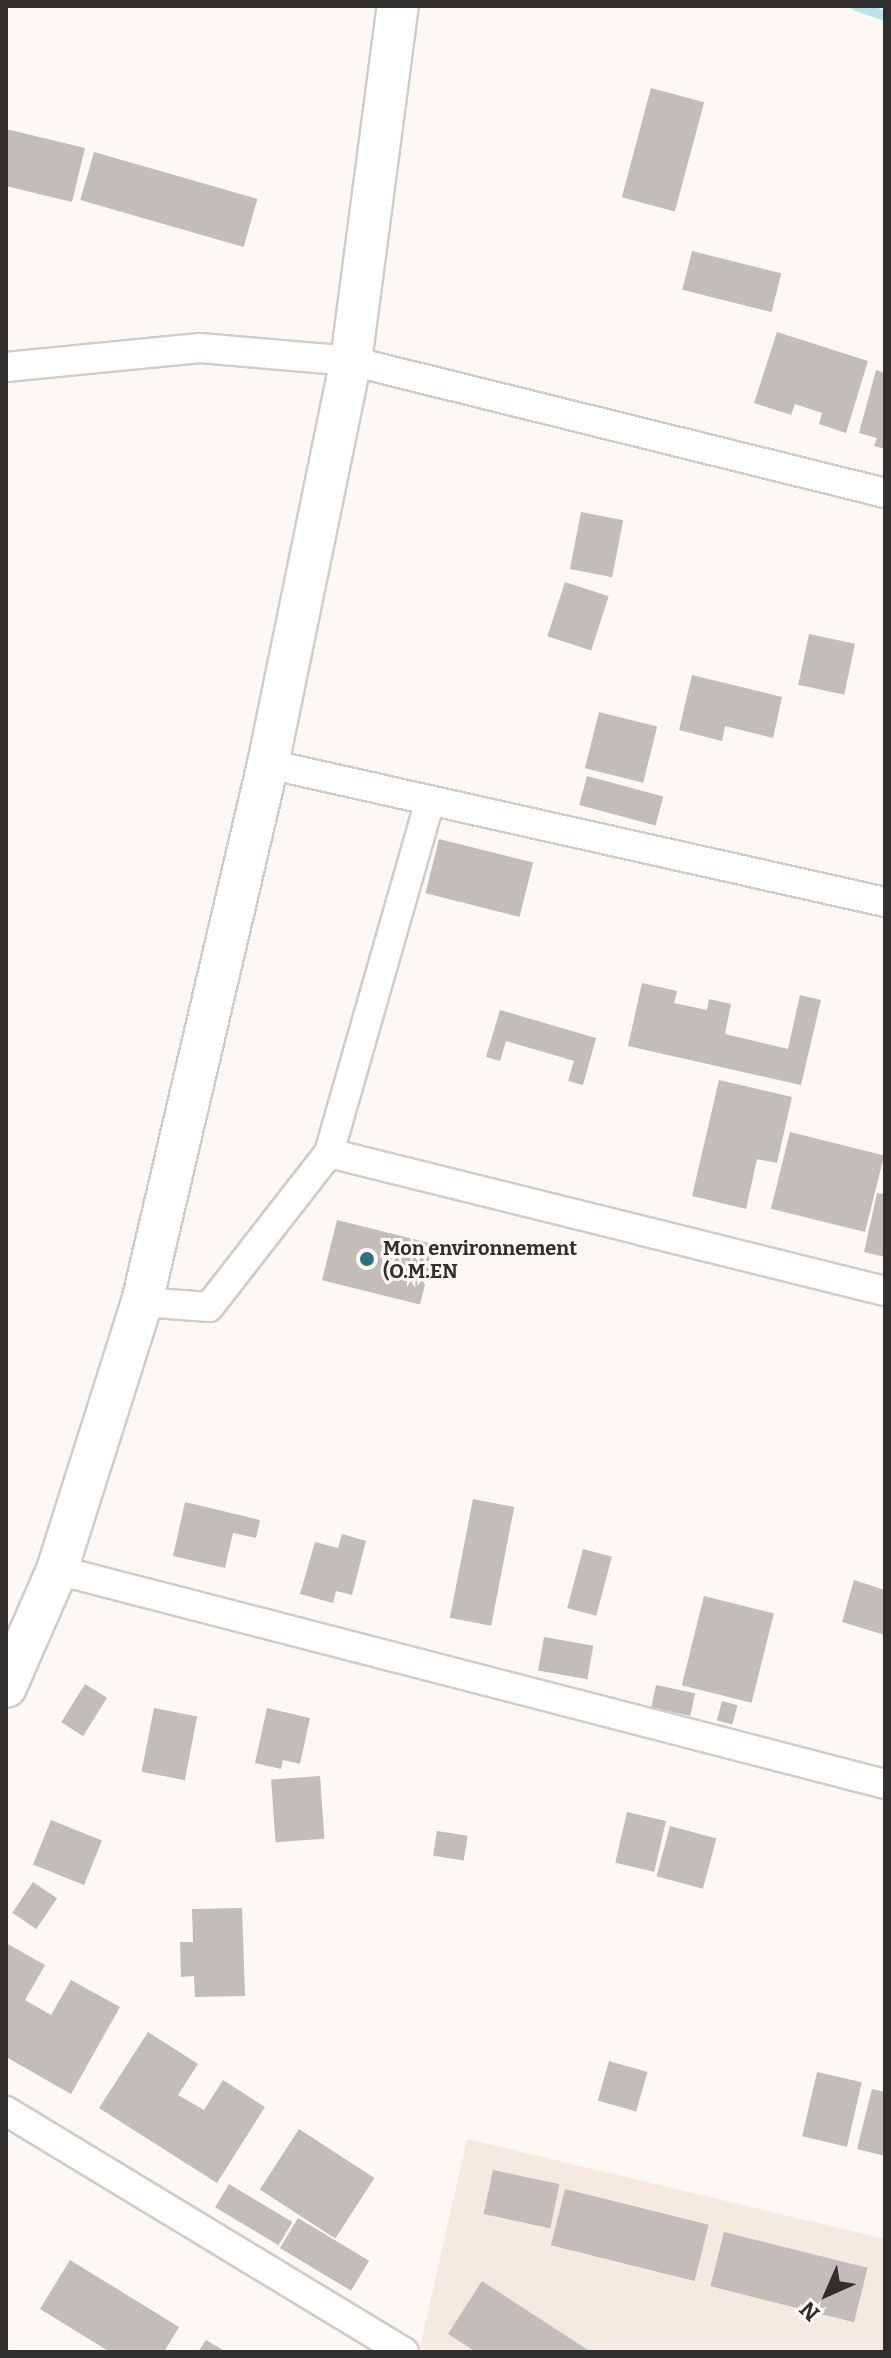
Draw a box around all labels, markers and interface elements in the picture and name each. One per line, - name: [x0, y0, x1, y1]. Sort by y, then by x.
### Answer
- place label: Mon environnement (O.M.EN: [383, 1236, 577, 1283]
- marker: Mon environnement (O.M.EN: [358, 1250, 376, 1268]
- north arrow: [787, 2254, 867, 2334]
- text: N: [794, 2296, 825, 2327]

